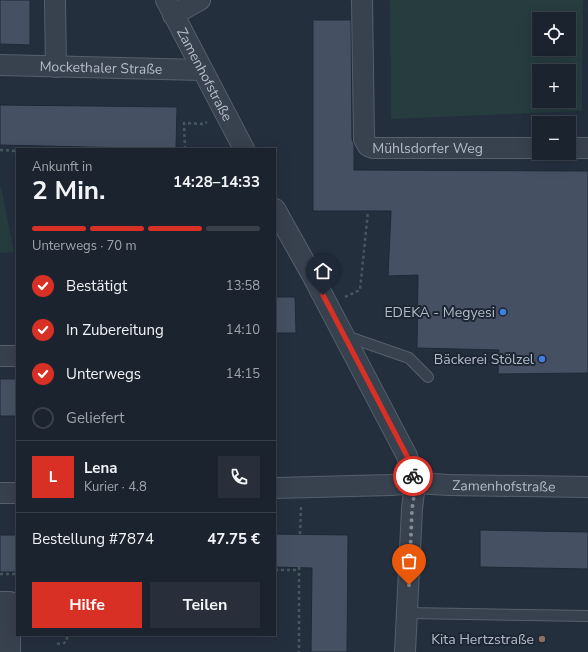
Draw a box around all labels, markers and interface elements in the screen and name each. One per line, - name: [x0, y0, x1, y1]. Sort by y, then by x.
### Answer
- map controls: [532, 12, 576, 160]
- button: locate: [532, 12, 576, 56]
- street label: Zamenhofstraße: [172, 25, 237, 125]
- street label: Mockethaler Straße: [39, 57, 163, 79]
- button: +: [532, 64, 576, 108]
- button: −: [532, 116, 576, 160]
- street label: Mühlsdorfer Weg: [372, 139, 483, 158]
- text: Ankunft in: [32, 158, 92, 176]
- text: 14:28–14:33: [173, 172, 260, 192]
- text: 2 Min.: [32, 173, 105, 208]
- text: Unterwegs · 70 m: [32, 237, 137, 255]
- pin: [306, 254, 340, 295]
- icon: home: [312, 260, 334, 282]
- icon: check: [32, 275, 54, 297]
- text: Bestätigt: [66, 276, 127, 296]
- text: 13:58: [226, 277, 260, 295]
- place label: EDEKA - Megyesi: [384, 303, 495, 322]
- marker: EDEKA - Megyesi: [498, 307, 508, 317]
- icon: check: [32, 319, 54, 341]
- text: In Zubereitung: [66, 320, 164, 340]
- text: 14:10: [226, 321, 260, 339]
- place label: Bäckerei Stölzel: [434, 350, 535, 369]
- marker: Bäckerei Stölzel: [537, 354, 547, 364]
- icon: check: [32, 363, 54, 385]
- text: Unterwegs: [66, 364, 141, 384]
- text: 14:15: [226, 365, 260, 383]
- text: Geliefert: [66, 408, 125, 428]
- button: phone: [218, 456, 260, 498]
- courier: [393, 456, 433, 496]
- text: Lena: [84, 458, 117, 478]
- icon: bike: [402, 465, 424, 487]
- text: L: [49, 467, 57, 487]
- street label: Zamenhofstraße: [452, 476, 556, 497]
- text: Kurier · 4.8: [84, 478, 147, 496]
- text: Bestellung #7874: [32, 529, 154, 549]
- text: 47.75 €: [207, 529, 260, 549]
- pin: [392, 544, 426, 585]
- icon: bag: [398, 550, 420, 572]
- button: Hilfe: [32, 582, 142, 628]
- button: Teilen: [150, 582, 260, 628]
- place label: Kita Hertzstraße: [431, 630, 534, 649]
- marker: Kita Hertzstraße: [537, 634, 547, 644]

